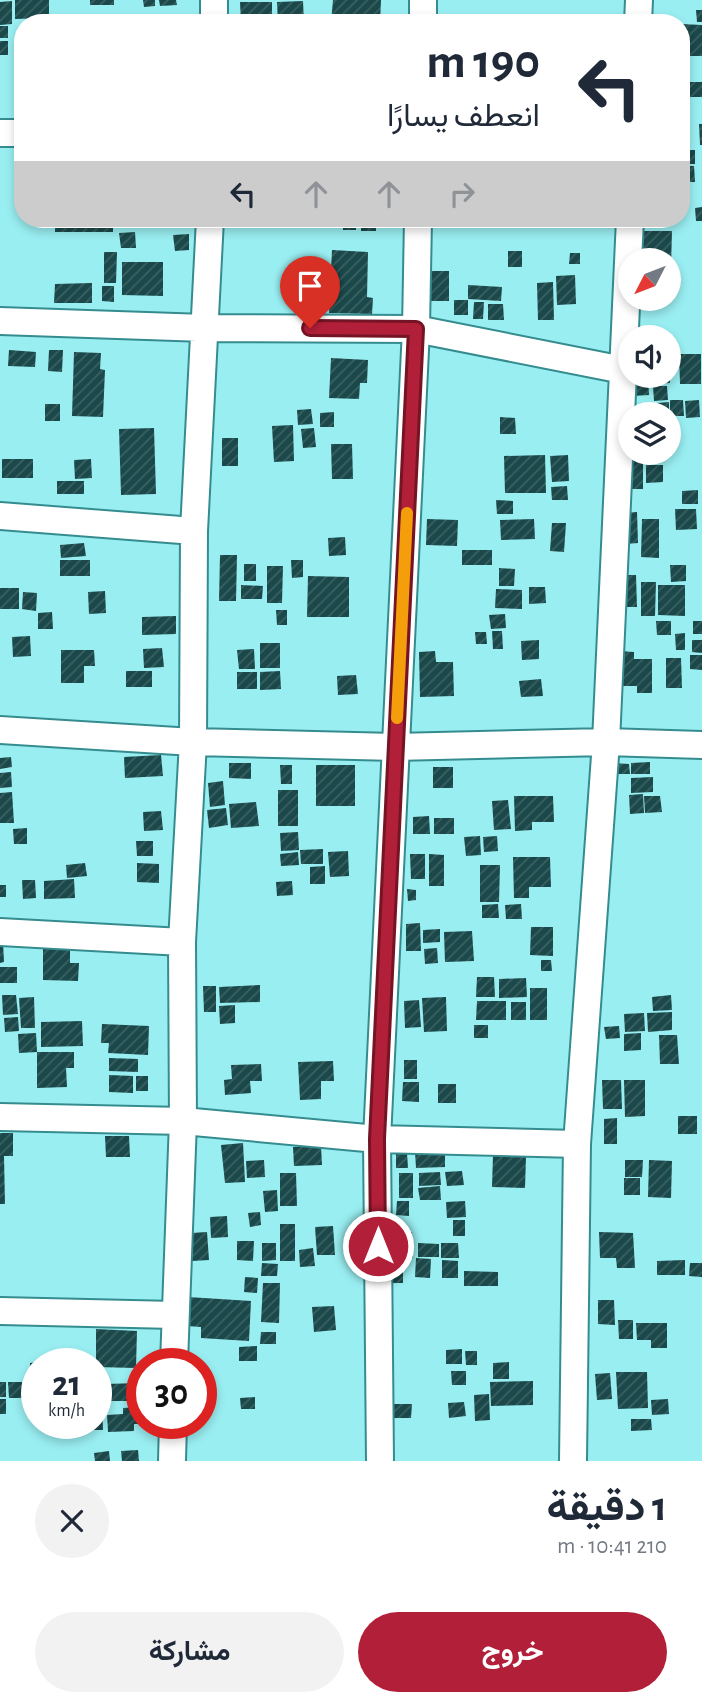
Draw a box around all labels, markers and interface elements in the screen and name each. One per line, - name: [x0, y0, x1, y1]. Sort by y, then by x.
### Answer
- text: 190 m: [426, 38, 540, 87]
- icon: left: [564, 42, 655, 133]
- text: انعطف يسارًا: [387, 100, 540, 132]
- icon: left: [224, 175, 262, 213]
- icon: ahead: [297, 175, 335, 213]
- icon: ahead: [370, 175, 408, 213]
- icon: right: [443, 175, 481, 213]
- north arrow: [618, 248, 681, 312]
- map controls: [618, 248, 681, 465]
- pin: [280, 256, 340, 328]
- icon: arrive: [291, 267, 329, 305]
- button: sound: [618, 325, 681, 388]
- button: layers: [618, 402, 681, 465]
- position arrow: [341, 1209, 415, 1283]
- speed limit sign: 30: [126, 1348, 217, 1439]
- text: 21: [52, 1367, 81, 1402]
- text: km/h: [48, 1402, 85, 1420]
- button: close: [35, 1484, 109, 1558]
- text: 1 دقيقة: [547, 1486, 667, 1528]
- text: 210 m · 10:41: [557, 1535, 667, 1558]
- button: مشاركة: [35, 1612, 344, 1692]
- button: خروج: [358, 1612, 667, 1692]

